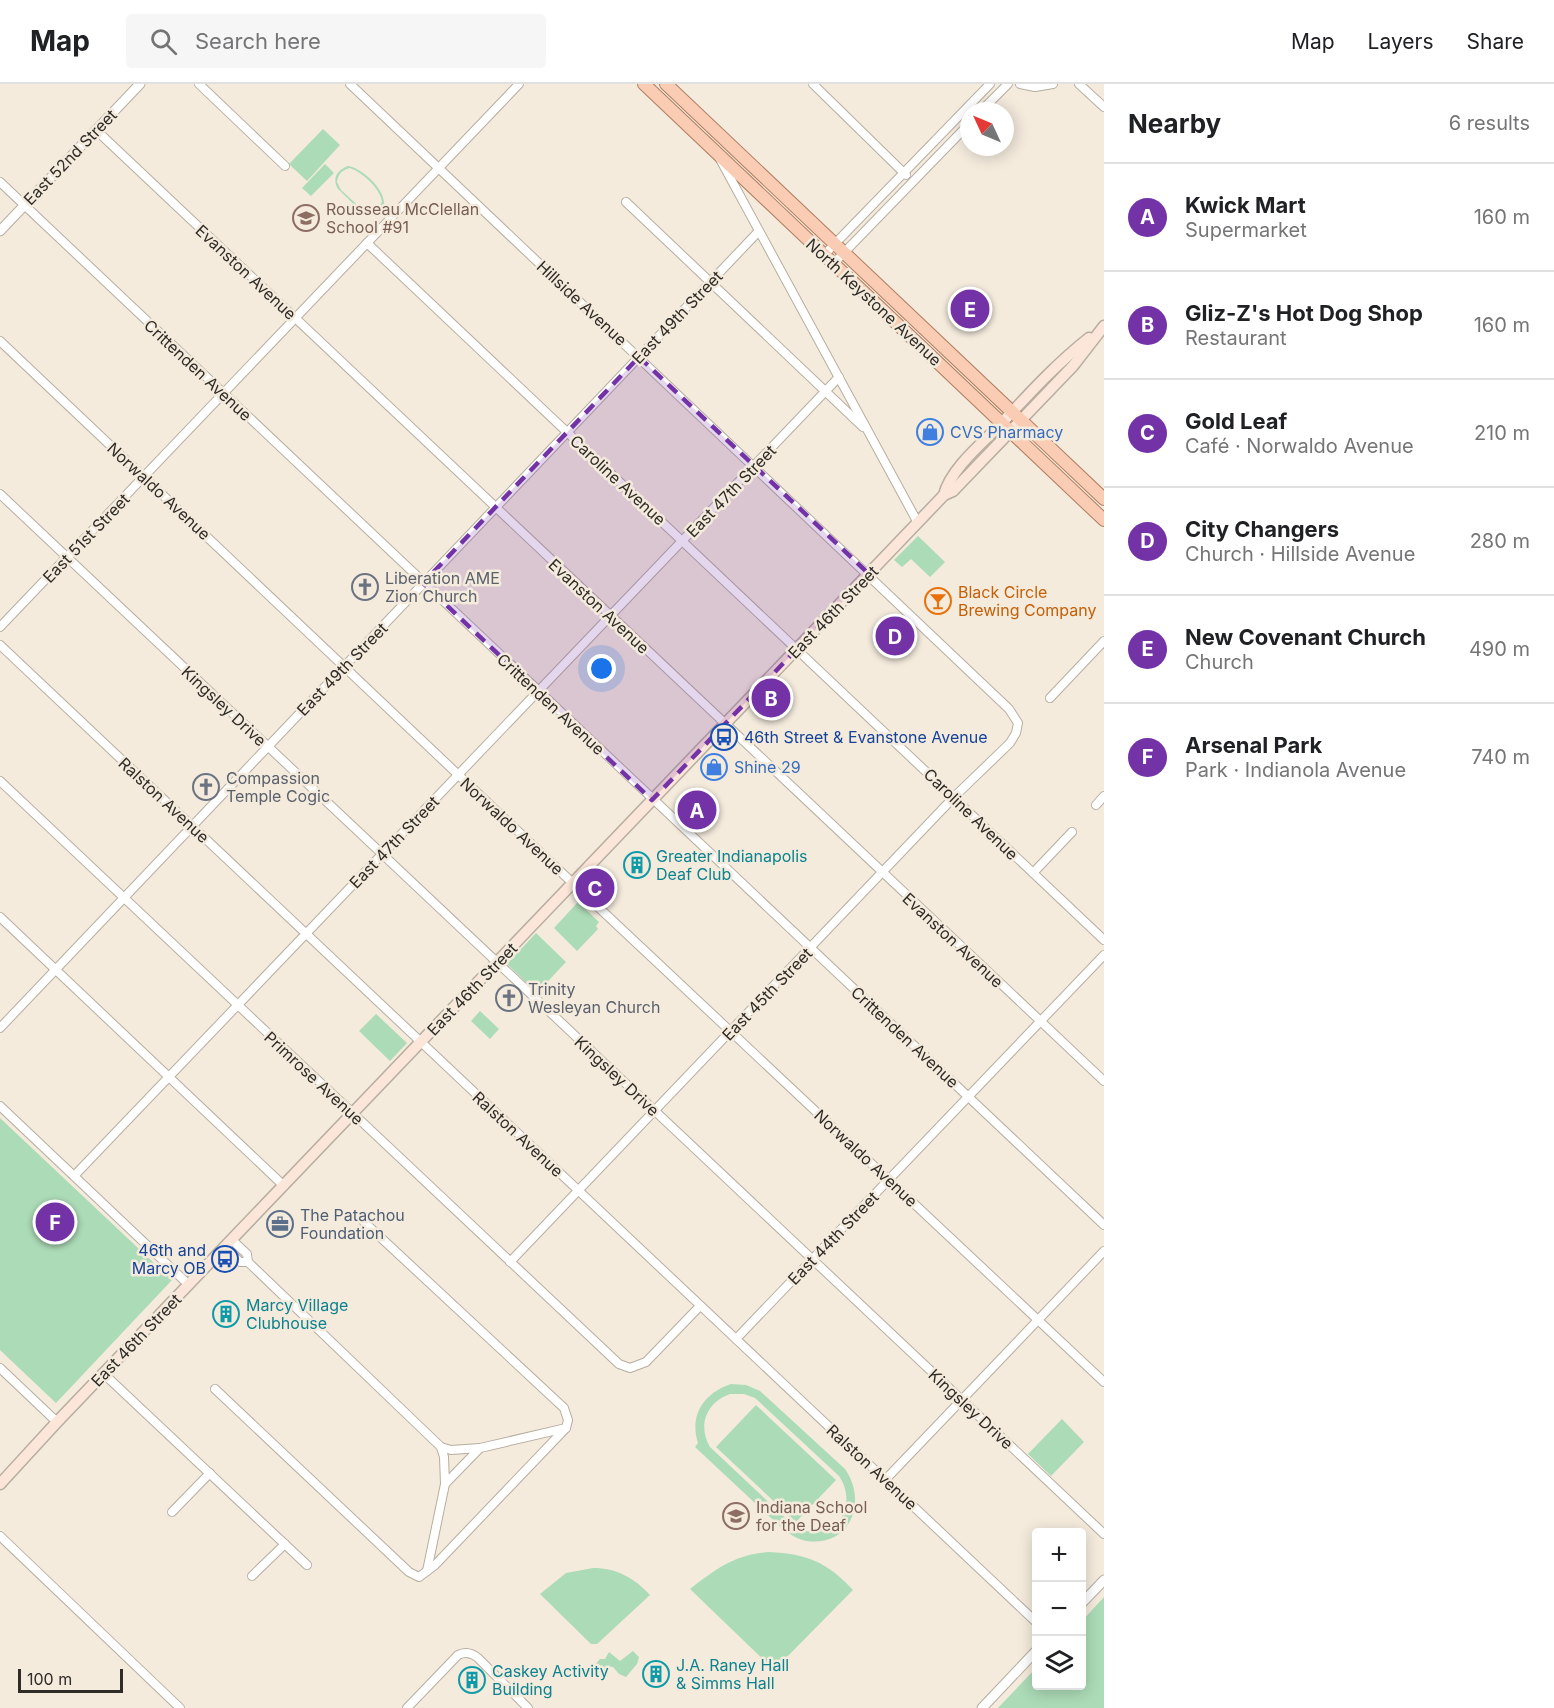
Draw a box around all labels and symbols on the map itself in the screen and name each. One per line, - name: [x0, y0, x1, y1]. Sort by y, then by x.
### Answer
- north arrow: [960, 102, 1014, 156]
- street label: East 52nd Street: [19, 105, 121, 209]
- place label: Rousseau McClellan School #91: [326, 199, 479, 237]
- school or university icon: Rousseau McClellan School #91: [291, 203, 321, 233]
- street label: Evanston Avenue: [192, 220, 300, 324]
- street label: North Keystone Avenue: [802, 234, 946, 370]
- street label: Hillside Avenue: [533, 256, 631, 350]
- street label: East 49th Street: [628, 266, 726, 368]
- pin: E: [950, 286, 990, 332]
- street label: Crittenden Avenue: [140, 315, 256, 425]
- shop icon: CVS Pharmacy: [915, 417, 945, 447]
- place label: CVS Pharmacy: [950, 422, 1063, 442]
- street label: Caroline Avenue: [566, 431, 670, 529]
- street label: Norwaldo Avenue: [103, 438, 215, 544]
- street label: East 47th Street: [682, 441, 780, 541]
- street label: East 51st Street: [38, 489, 134, 587]
- street label: Evanston Avenue: [545, 554, 653, 658]
- street label: East 46th Street: [784, 561, 882, 663]
- place label: Liberation AME Zion Church: [385, 568, 500, 606]
- church icon: Liberation AME Zion Church: [350, 572, 380, 602]
- place label: Black Circle Brewing Company: [958, 582, 1096, 620]
- bar icon: Black Circle Brewing Company: [923, 586, 953, 616]
- pin: D: [876, 614, 914, 658]
- street label: East 49th Street: [293, 618, 391, 720]
- street label: Crittenden Avenue: [493, 649, 609, 759]
- your location: [587, 654, 616, 683]
- street label: Kingsley Drive: [177, 662, 271, 750]
- pin: B: [752, 676, 790, 720]
- bus stop icon: 46th Street & Evanstone Avenue: [709, 722, 739, 752]
- place label: 46th Street & Evanstone Avenue: [744, 727, 987, 747]
- shop icon: Shine 29: [699, 752, 729, 782]
- street label: Ralston Avenue: [115, 753, 213, 847]
- place label: Shine 29: [734, 757, 801, 777]
- street label: Caroline Avenue: [920, 764, 1022, 864]
- place label: Compassion Temple Cogic: [226, 768, 330, 806]
- church icon: Compassion Temple Cogic: [191, 772, 221, 802]
- street label: Norwaldo Avenue: [456, 773, 568, 879]
- pin: A: [678, 788, 716, 832]
- street label: East 47th Street: [345, 792, 443, 892]
- place label: Greater Indianapolis Deaf Club: [656, 846, 808, 884]
- building icon: Greater Indianapolis Deaf Club: [622, 850, 652, 880]
- pin: C: [576, 866, 614, 910]
- street label: Evanston Avenue: [899, 888, 1007, 992]
- street label: East 46th Street: [423, 938, 521, 1040]
- street label: East 45th Street: [718, 943, 816, 1045]
- place label: Trinity Wesleyan Church: [528, 979, 660, 1017]
- street label: Crittenden Avenue: [847, 982, 963, 1092]
- church icon: Trinity Wesleyan Church: [494, 983, 524, 1013]
- street label: Primrose Avenue: [260, 1027, 368, 1129]
- street label: Kingsley Drive: [570, 1032, 664, 1120]
- street label: Ralston Avenue: [469, 1087, 567, 1181]
- street label: Norwaldo Avenue: [810, 1105, 922, 1211]
- street label: East 44th Street: [784, 1187, 882, 1289]
- pin: F: [36, 1200, 74, 1244]
- place label: The Patachou Foundation: [300, 1205, 405, 1243]
- office icon: The Patachou Foundation: [265, 1209, 295, 1239]
- place label: 46th and Marcy OB: [132, 1240, 206, 1278]
- bus stop icon: 46th and Marcy OB: [210, 1244, 240, 1274]
- street label: East 46th Street: [87, 1289, 185, 1391]
- place label: Marcy Village Clubhouse: [246, 1295, 348, 1333]
- building icon: Marcy Village Clubhouse: [211, 1299, 241, 1329]
- street label: Kingsley Drive: [924, 1365, 1018, 1453]
- street label: Ralston Avenue: [823, 1420, 921, 1514]
- place label: Indiana School for the Deaf: [756, 1497, 867, 1535]
- school or university icon: Indiana School for the Deaf: [721, 1501, 751, 1531]
- place label: J.A. Raney Hall & Simms Hall: [676, 1655, 789, 1693]
- building icon: J.A. Raney Hall & Simms Hall: [641, 1659, 671, 1689]
- place label: Caskey Activity Building: [492, 1661, 609, 1699]
- building icon: Caskey Activity Building: [457, 1665, 487, 1695]
- scale bar: [18, 1666, 123, 1694]

